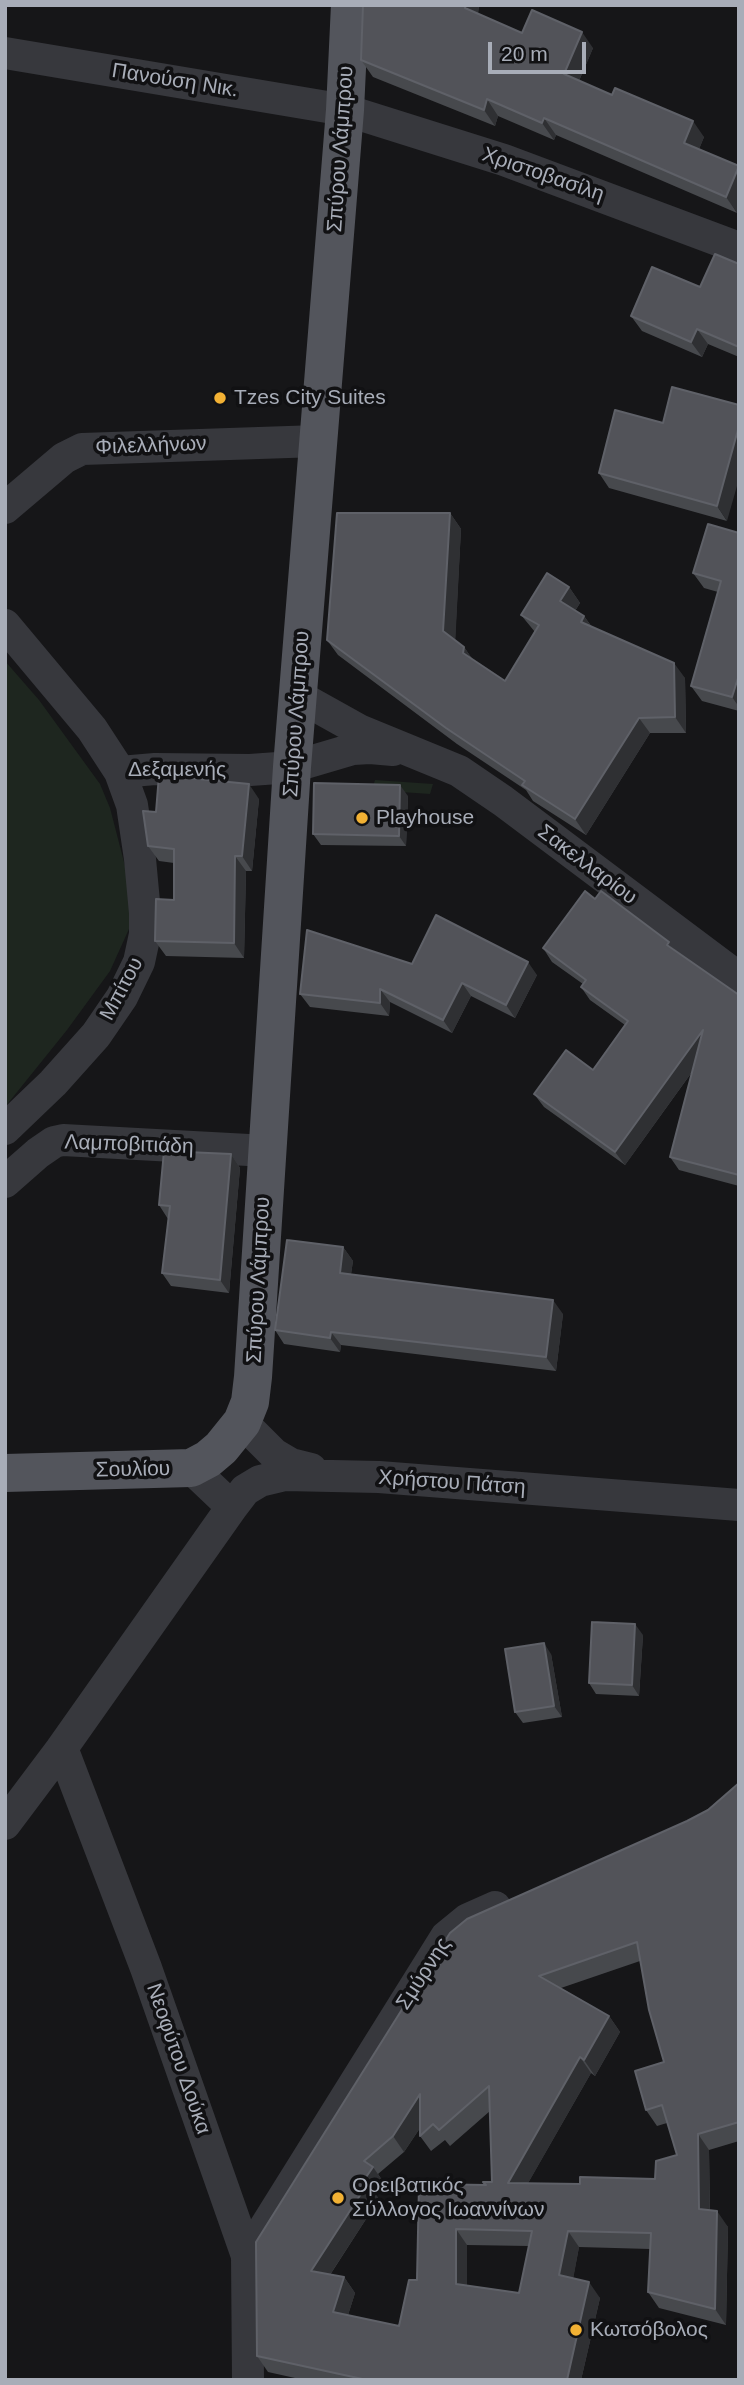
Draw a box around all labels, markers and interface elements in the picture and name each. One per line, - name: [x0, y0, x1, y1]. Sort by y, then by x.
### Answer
- scale bar: [492, 28, 590, 72]
- text: 20 m: [501, 42, 548, 65]
- street label: Πανούση Νικ.: [110, 59, 240, 103]
- street label: Σπύρου Λάμπρου: [323, 65, 359, 233]
- street label: Χριστοβασίλη: [479, 142, 607, 208]
- place label: Tzes City Suites: [234, 385, 386, 411]
- marker: Tzes City Suites: [212, 390, 228, 406]
- street label: Φιλελλήνων: [95, 431, 207, 461]
- street label: Σπύρου Λάμπρου: [279, 630, 315, 798]
- street label: Δεξαμενής: [128, 757, 226, 783]
- place label: Playhouse: [376, 805, 474, 831]
- marker: Playhouse: [354, 810, 370, 826]
- street label: Σακελλαρίου: [532, 820, 642, 910]
- street label: Μπίτου: [95, 953, 149, 1025]
- street label: Λαμποβιτιάδη: [64, 1130, 194, 1160]
- street label: Σπύρου Λάμπρου: [242, 1196, 276, 1364]
- street label: Σουλίου: [96, 1457, 170, 1483]
- street label: Χρήστου Πάτση: [378, 1465, 526, 1501]
- street label: Σμύρνης: [391, 1933, 457, 2015]
- street label: Νεοφύτου Δούκα: [140, 1980, 216, 2138]
- place label: Ορειβατικός Σύλλογος Ιωαννίνων: [352, 2173, 544, 2223]
- marker: Ορειβατικός Σύλλογος Ιωαννίνων: [330, 2190, 346, 2206]
- place label: Κωτσόβολος: [590, 2317, 708, 2343]
- marker: Κωτσόβολος: [568, 2322, 584, 2338]

